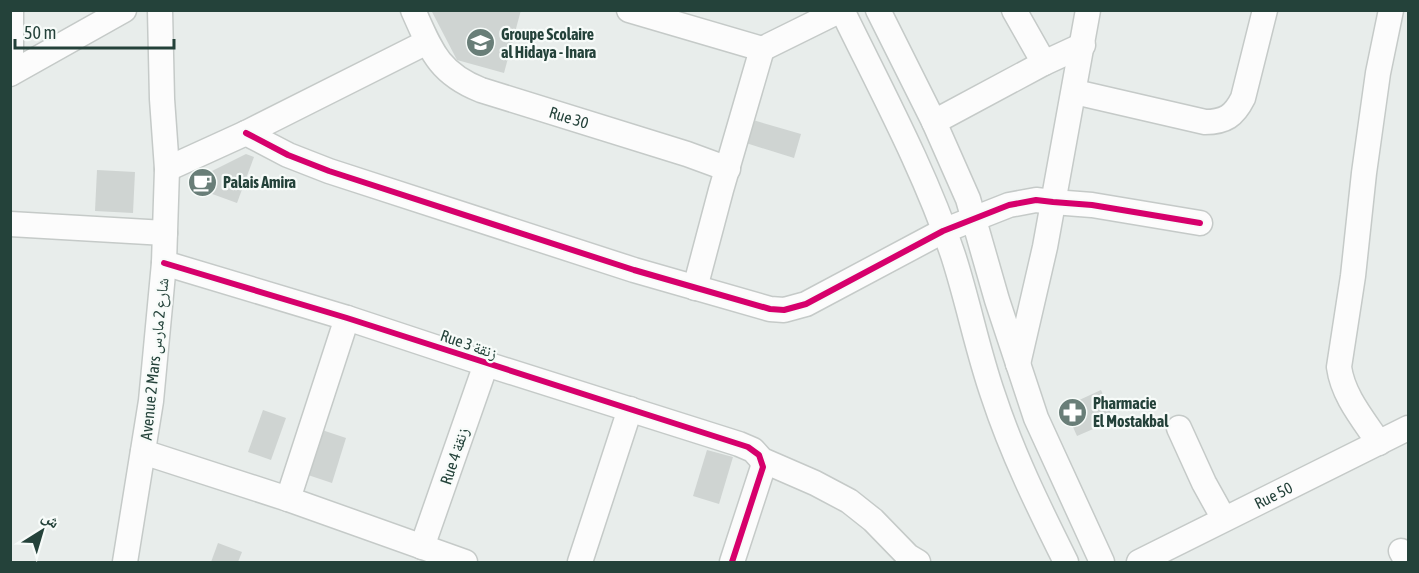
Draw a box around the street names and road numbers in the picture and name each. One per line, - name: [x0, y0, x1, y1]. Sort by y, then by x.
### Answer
- street label: Rue 30: [547, 103, 591, 132]
- street label: Avenue 2 Mars شارع 2 مارس: [137, 277, 173, 441]
- street label: Rue 3 زنقة: [438, 326, 500, 363]
- street label: Rue 4 زنقة: [436, 425, 473, 487]
- street label: Rue 50: [1251, 478, 1295, 512]

